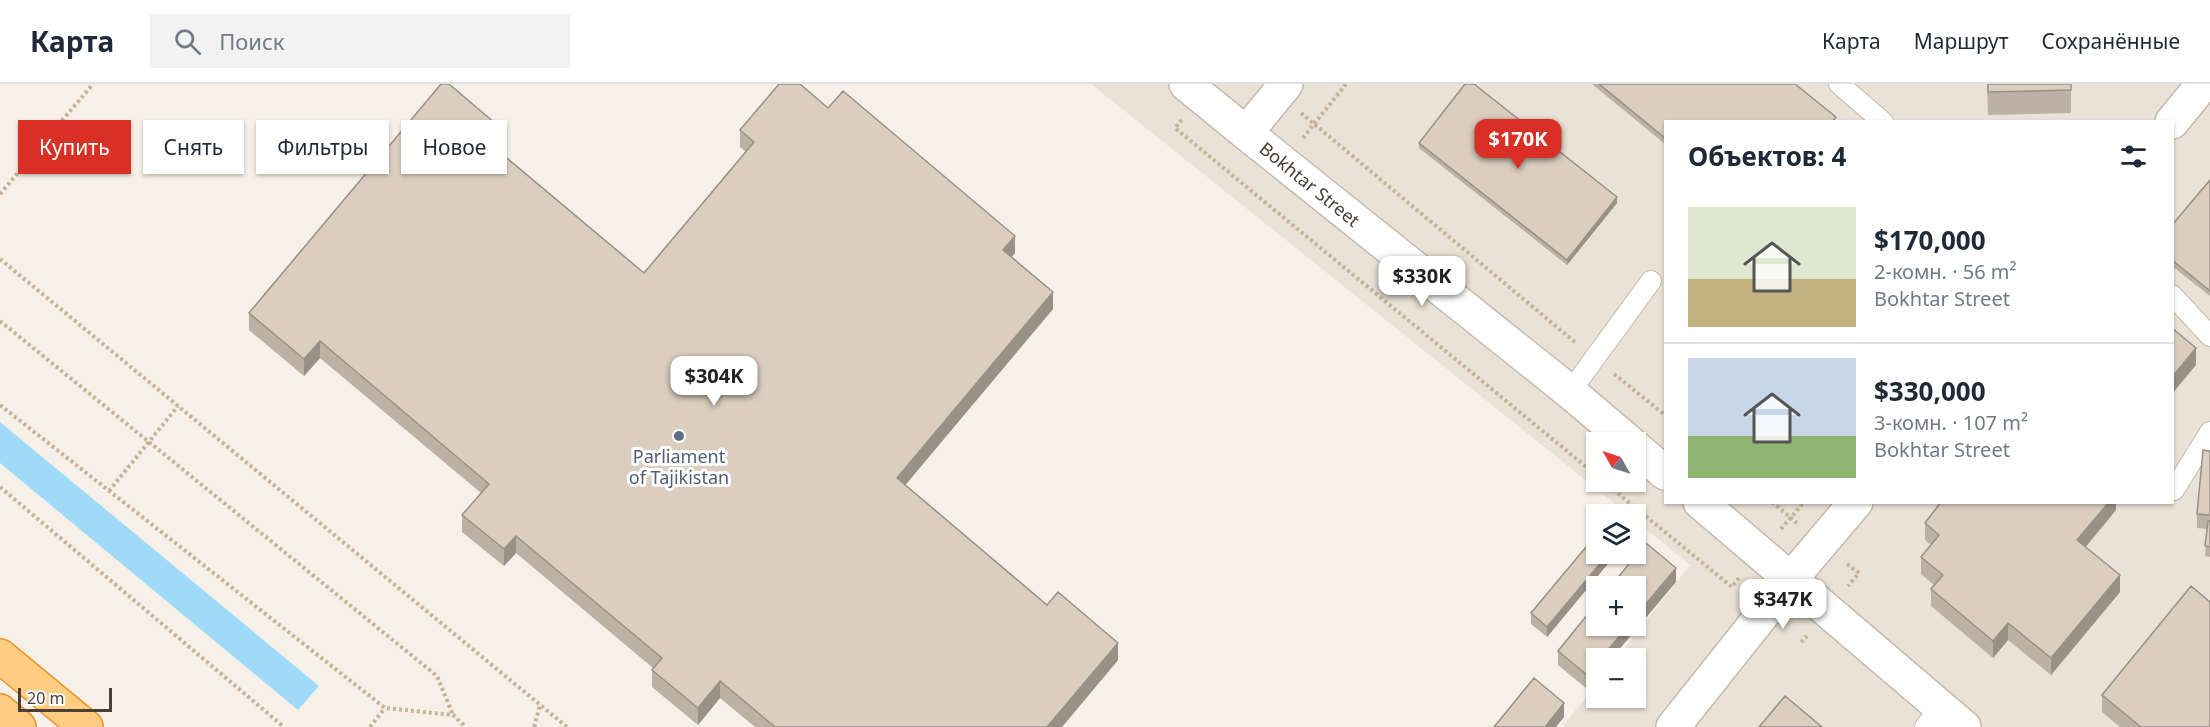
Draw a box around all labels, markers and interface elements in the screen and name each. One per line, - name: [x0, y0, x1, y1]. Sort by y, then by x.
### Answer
- search box: [150, 14, 570, 68]
- text: Карта: [30, 22, 114, 60]
- icon: search: [171, 25, 204, 58]
- text: Поиск: [219, 26, 285, 56]
- text: Карта: [1822, 27, 1881, 55]
- text: Маршрут: [1914, 27, 2009, 55]
- text: Сохранённые: [2042, 27, 2180, 55]
- pin: $170K: [1476, 119, 1560, 170]
- chip: Купить: [18, 120, 131, 174]
- chip: Снять: [143, 120, 244, 174]
- chip: Фильтры: [256, 120, 389, 174]
- chip: Новое: [401, 120, 507, 174]
- text: $170K: [1488, 125, 1548, 152]
- street label: Bokhtar Street: [1255, 136, 1365, 232]
- text: Объектов: 4: [1688, 138, 1846, 174]
- icon: filters: [2117, 140, 2150, 173]
- text: $170,000: [1874, 222, 1986, 258]
- icon: home: [1736, 231, 1808, 303]
- pin: $330K: [1380, 256, 1464, 307]
- text: 2-комн. · 56 m²: [1874, 258, 2017, 285]
- text: $330K: [1392, 262, 1452, 289]
- text: Bokhtar Street: [1874, 285, 2010, 312]
- pin: $304K: [672, 356, 756, 407]
- text: $304K: [684, 362, 744, 389]
- text: $330,000: [1874, 373, 1986, 409]
- icon: home: [1736, 382, 1808, 454]
- text: 3-комн. · 107 m²: [1874, 409, 2028, 436]
- marker: Parliament of Tajikistan: [672, 429, 686, 443]
- north arrow: [1586, 432, 1646, 492]
- map controls: [1586, 432, 1646, 708]
- text: Bokhtar Street: [1874, 436, 2010, 463]
- place label: Parliament of Tajikistan: [629, 444, 729, 489]
- button: layers: [1586, 504, 1646, 564]
- button: +: [1586, 576, 1646, 636]
- pin: $347K: [1741, 579, 1825, 630]
- text: $347K: [1753, 585, 1813, 612]
- button: −: [1586, 648, 1646, 708]
- scale bar: [18, 685, 112, 712]
- text: 20 m: [27, 687, 64, 709]

